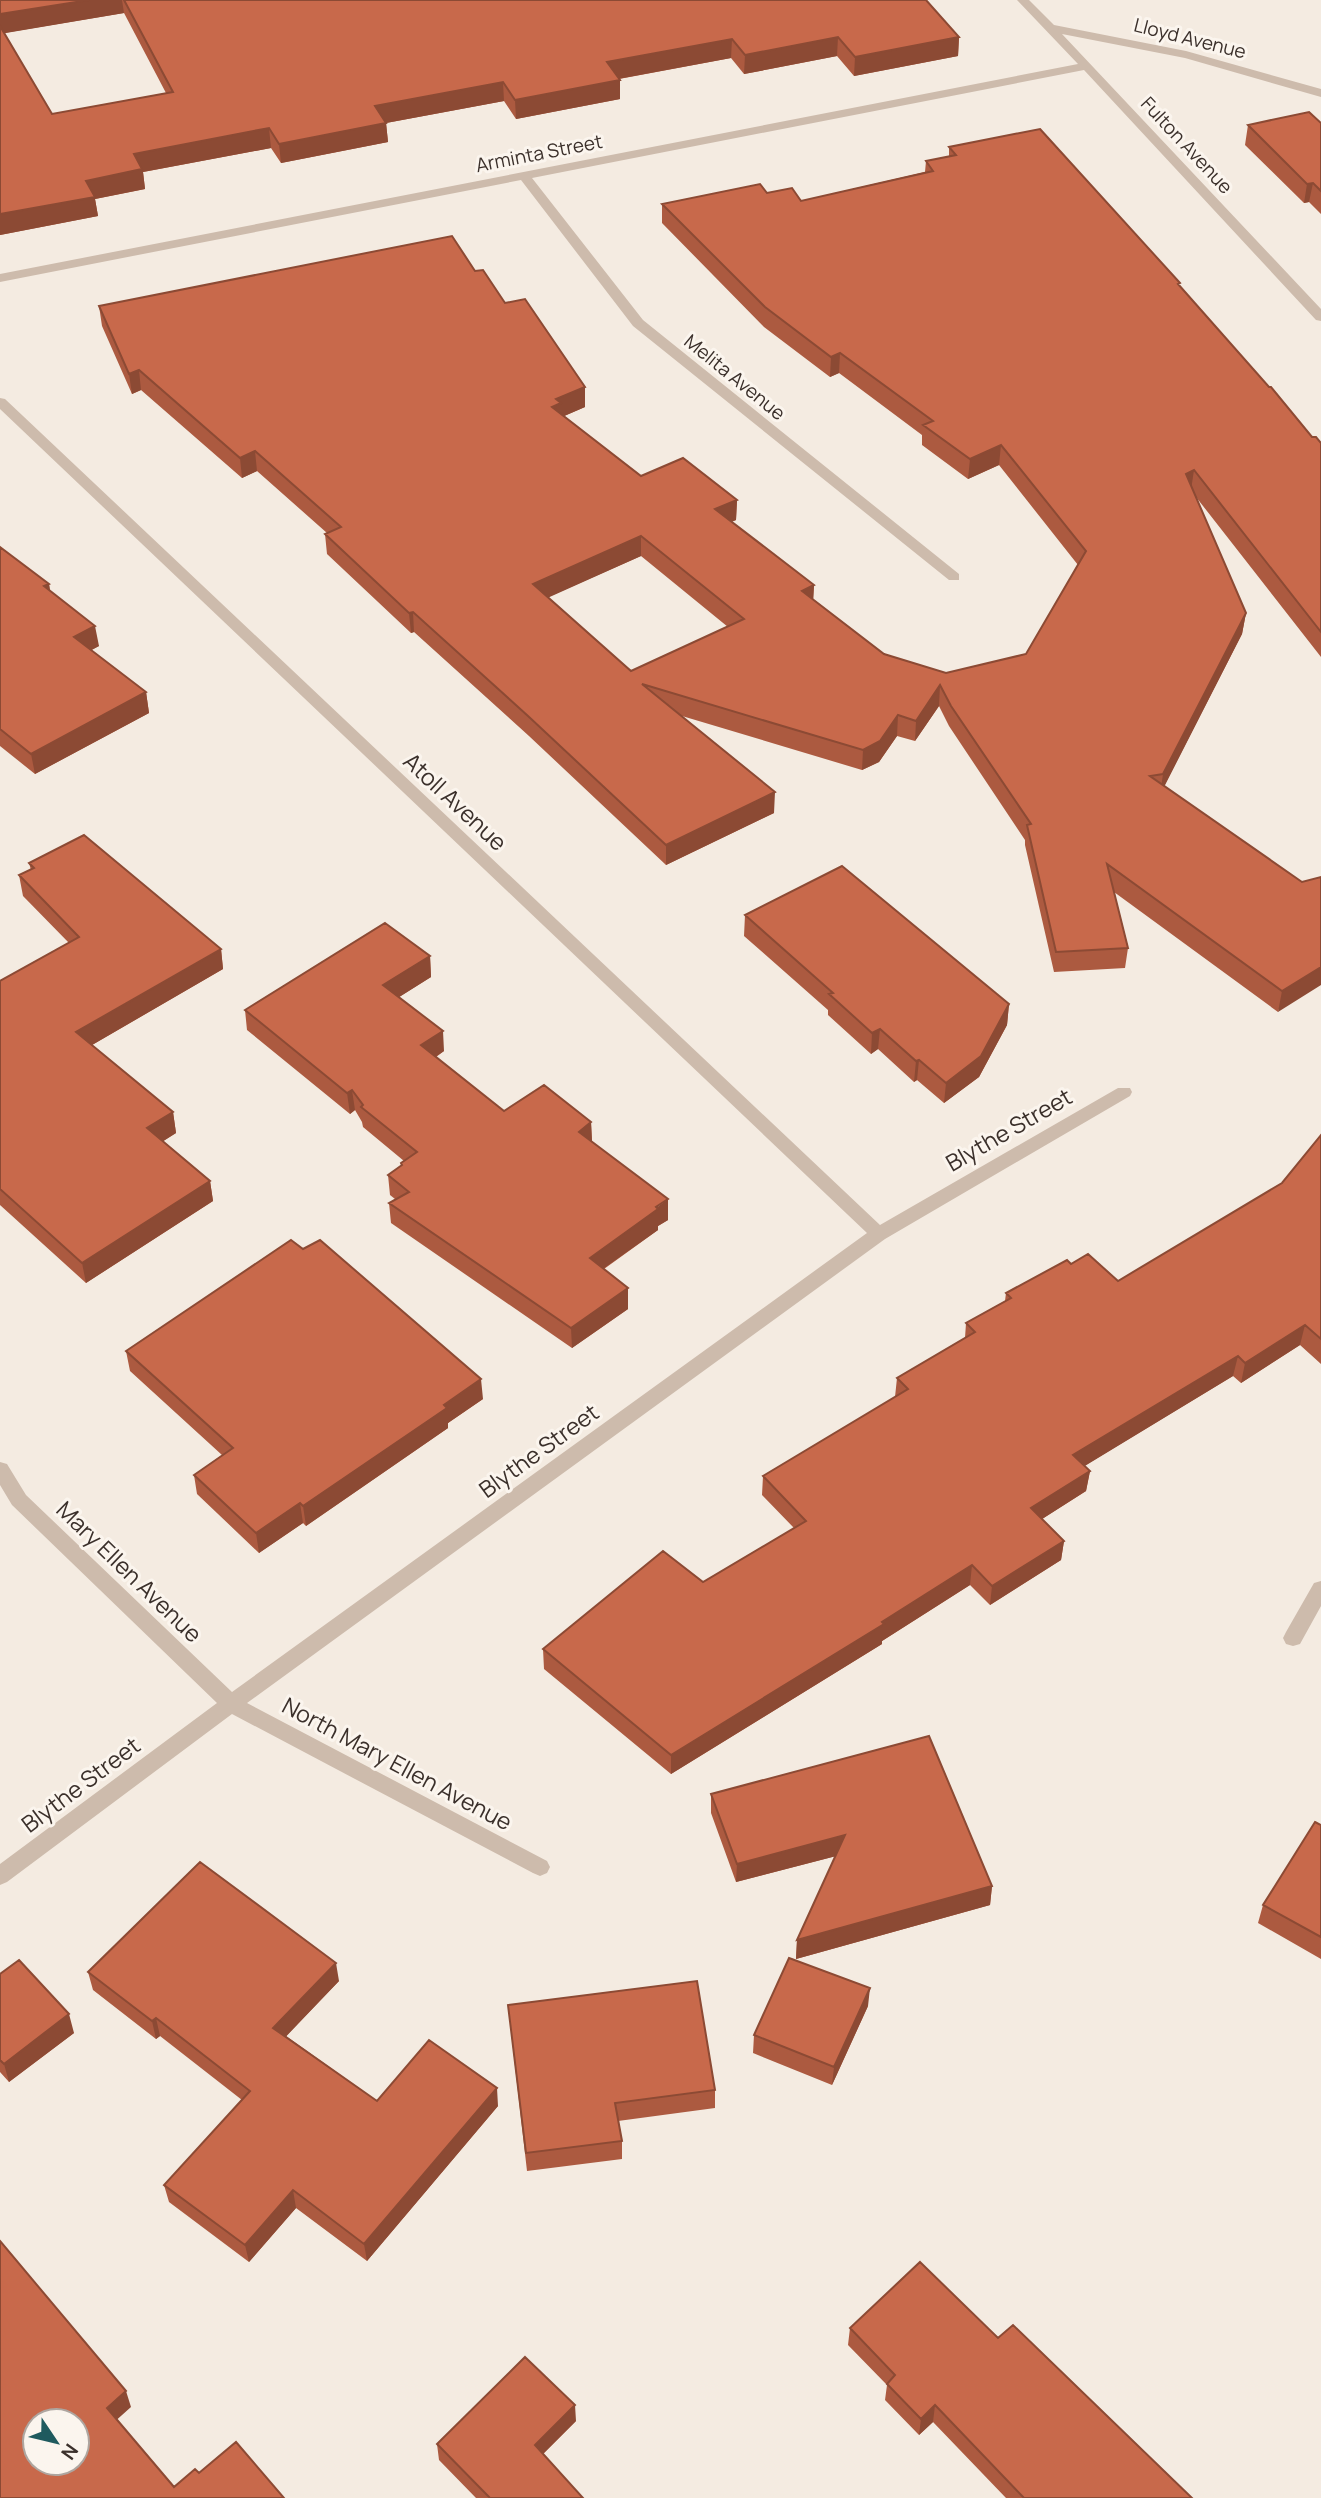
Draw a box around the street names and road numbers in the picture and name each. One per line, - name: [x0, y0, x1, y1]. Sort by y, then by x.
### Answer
- street label: Lloyd Avenue: [1131, 12, 1249, 64]
- street label: Fulton Avenue: [1135, 91, 1239, 199]
- street label: Arminta Street: [473, 128, 605, 178]
- street label: Melita Avenue: [679, 328, 791, 426]
- street label: Atoll Avenue: [397, 745, 514, 857]
- street label: Blythe Street: [939, 1080, 1078, 1178]
- street label: Blythe Street: [472, 1396, 605, 1505]
- street label: Mary Ellen Avenue: [50, 1493, 209, 1649]
- street label: North Mary Ellen Avenue: [277, 1689, 518, 1837]
- street label: Blythe Street: [14, 1729, 146, 1839]

